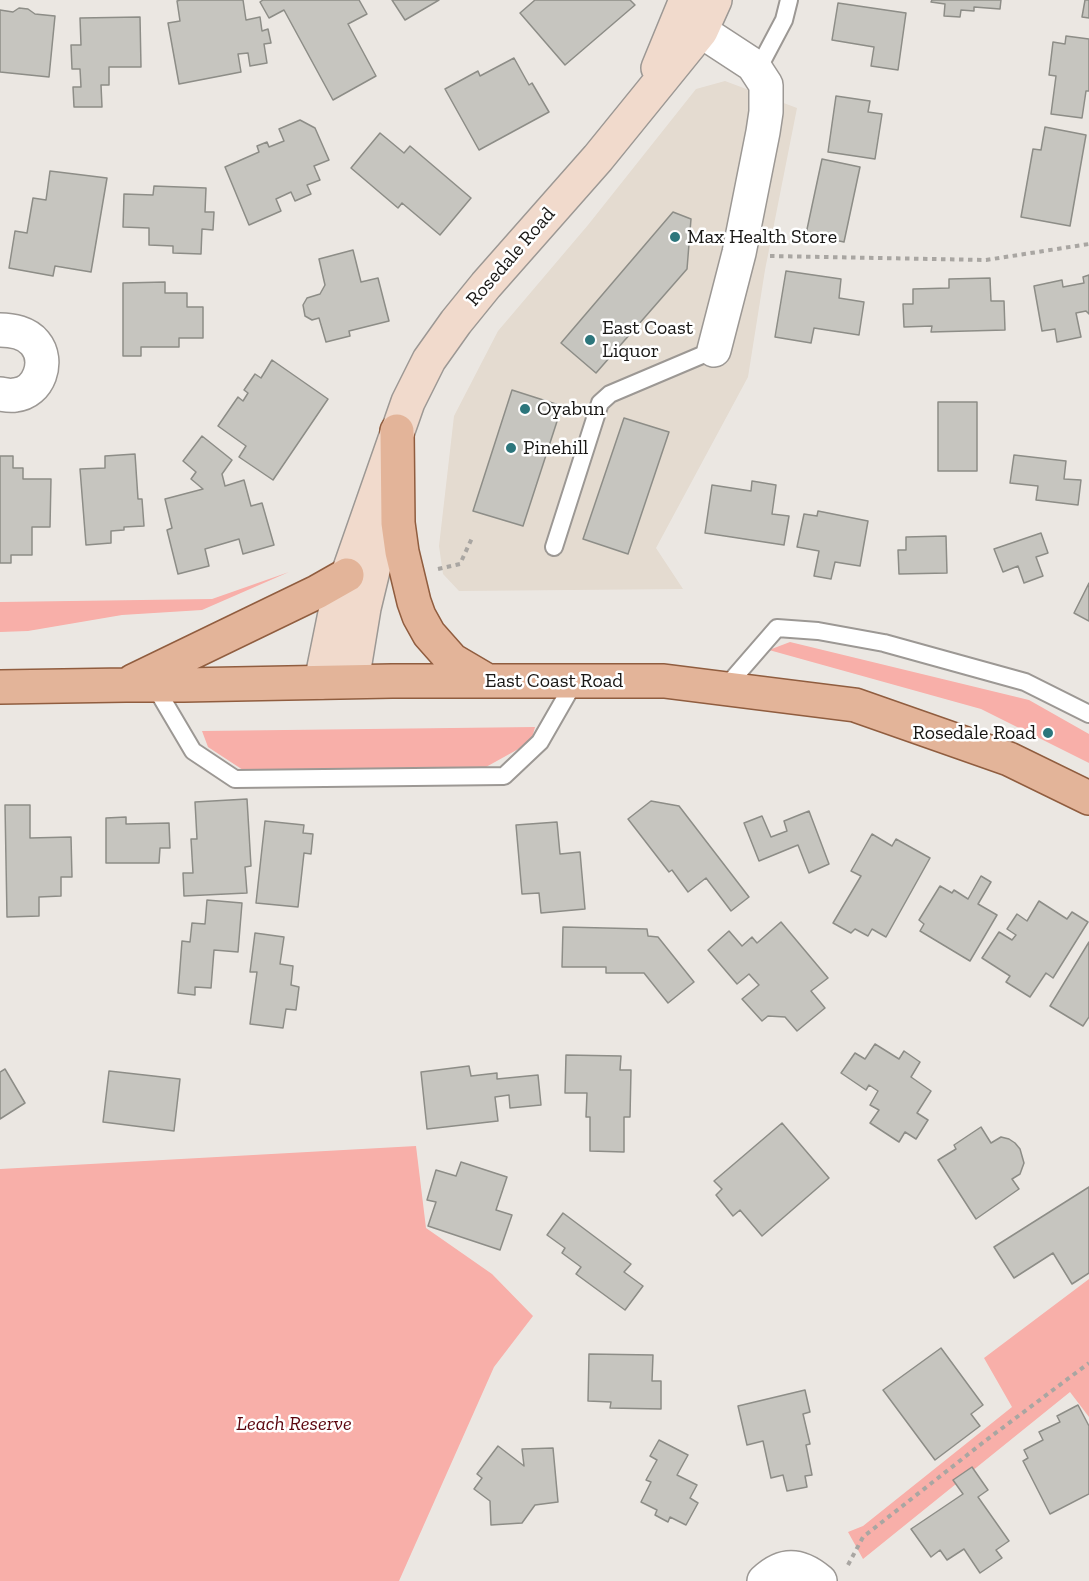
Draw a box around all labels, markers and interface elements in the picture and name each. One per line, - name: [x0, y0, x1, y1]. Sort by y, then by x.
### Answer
- street label: Rosedale Road: [461, 203, 561, 311]
- place label: Max Health Store: [687, 225, 837, 249]
- marker: Max Health Store: [668, 230, 682, 244]
- place label: East Coast Liquor: [602, 316, 693, 363]
- marker: East Coast Liquor: [583, 333, 597, 347]
- place label: Oyabun: [537, 397, 605, 421]
- marker: Oyabun: [518, 402, 532, 416]
- place label: Pinehill: [523, 436, 588, 460]
- marker: Pinehill: [504, 441, 518, 455]
- street label: East Coast Road: [485, 669, 623, 693]
- place label: Rosedale Road: [913, 721, 1036, 745]
- marker: Rosedale Road: [1041, 726, 1055, 740]
- park label: Leach Reserve: [236, 1412, 352, 1436]

